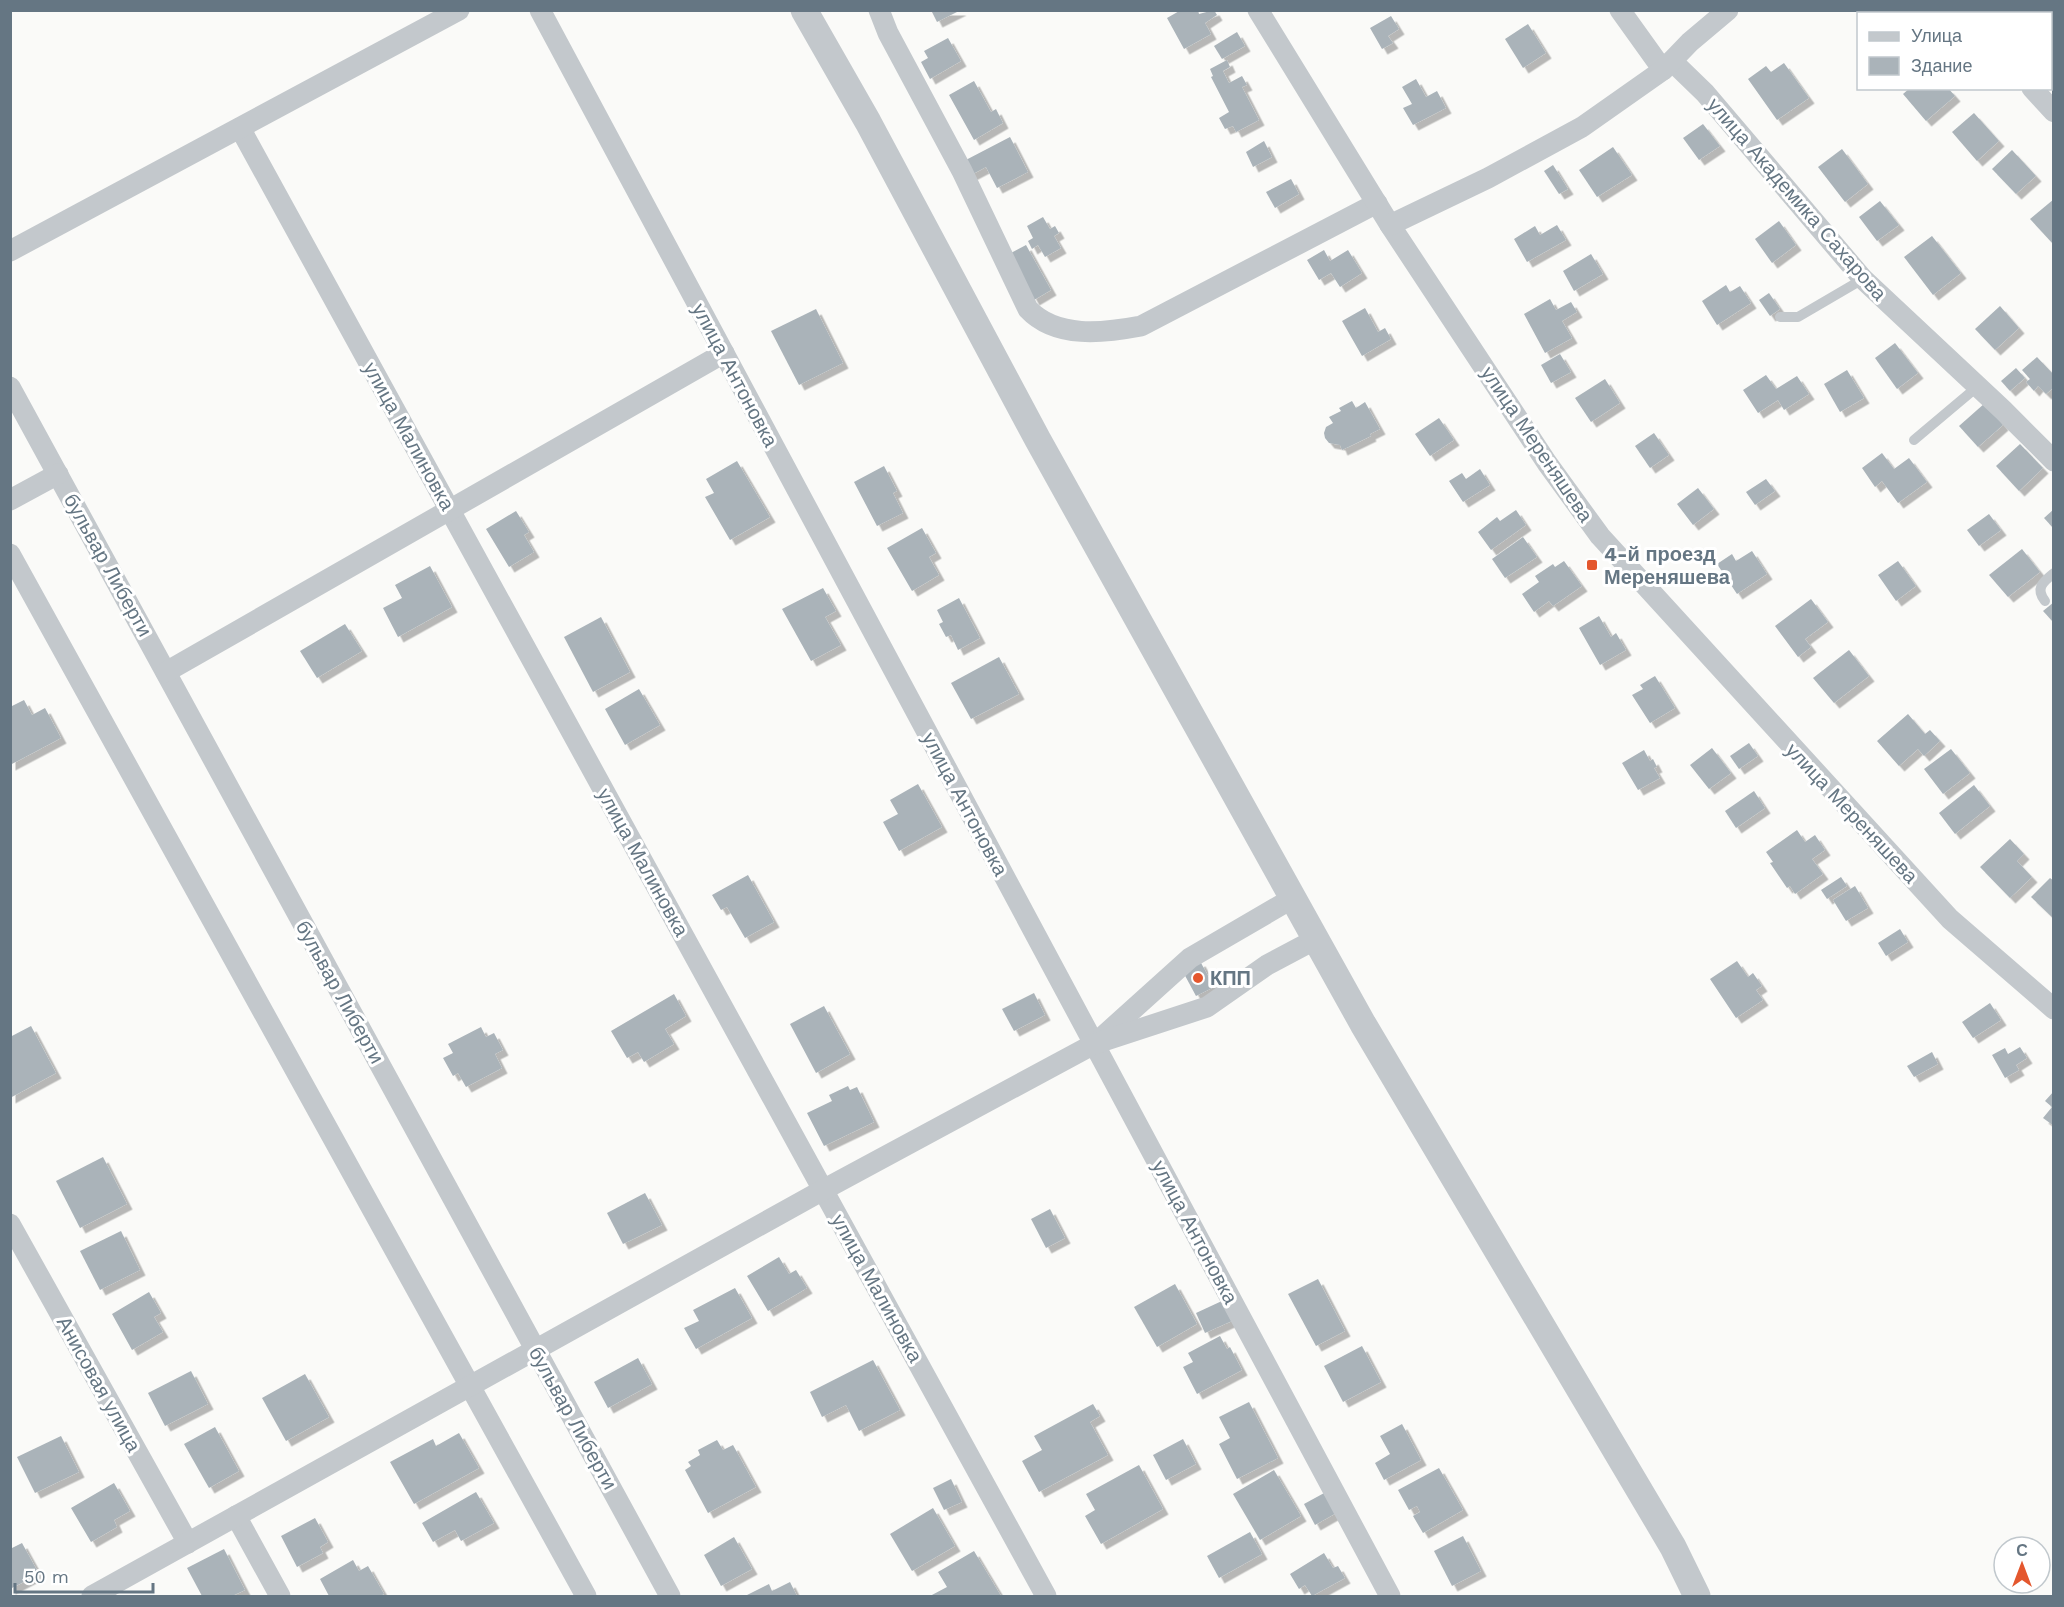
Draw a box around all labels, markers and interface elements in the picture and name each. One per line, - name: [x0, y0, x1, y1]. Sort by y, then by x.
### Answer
- legend: [1857, 12, 2052, 90]
- text: Улица: [1911, 25, 1963, 46]
- text: Здание: [1911, 55, 1972, 76]
- street label: улица Академика Сахарова: [1702, 93, 1892, 306]
- street label: улица Антоновка: [687, 299, 783, 452]
- street label: улица Малиновка: [358, 358, 460, 515]
- street label: улица Мереняшева: [1476, 362, 1598, 527]
- street label: бульвар Либерти: [59, 489, 157, 641]
- place label: 4-й проезд Мереняшева: [1604, 542, 1731, 589]
- marker: 4-й проезд Мереняшева: [1585, 558, 1599, 572]
- street label: улица Антоновка: [917, 728, 1013, 881]
- street label: улица Мереняшева: [1781, 738, 1924, 889]
- street label: улица Малиновка: [592, 784, 694, 941]
- street label: бульвар Либерти: [291, 916, 389, 1068]
- place label: КПП: [1210, 966, 1251, 990]
- marker: КПП: [1191, 971, 1205, 985]
- street label: улица Антоновка: [1147, 1156, 1243, 1309]
- street label: улица Малиновка: [826, 1210, 928, 1367]
- street label: Анисовая улица: [52, 1312, 147, 1457]
- street label: бульвар Либерти: [524, 1342, 622, 1494]
- north arrow: [1992, 1535, 2052, 1595]
- text: С: [2016, 1541, 2028, 1560]
- scale bar: [15, 1556, 153, 1594]
- text: 50 m: [24, 1566, 69, 1587]

